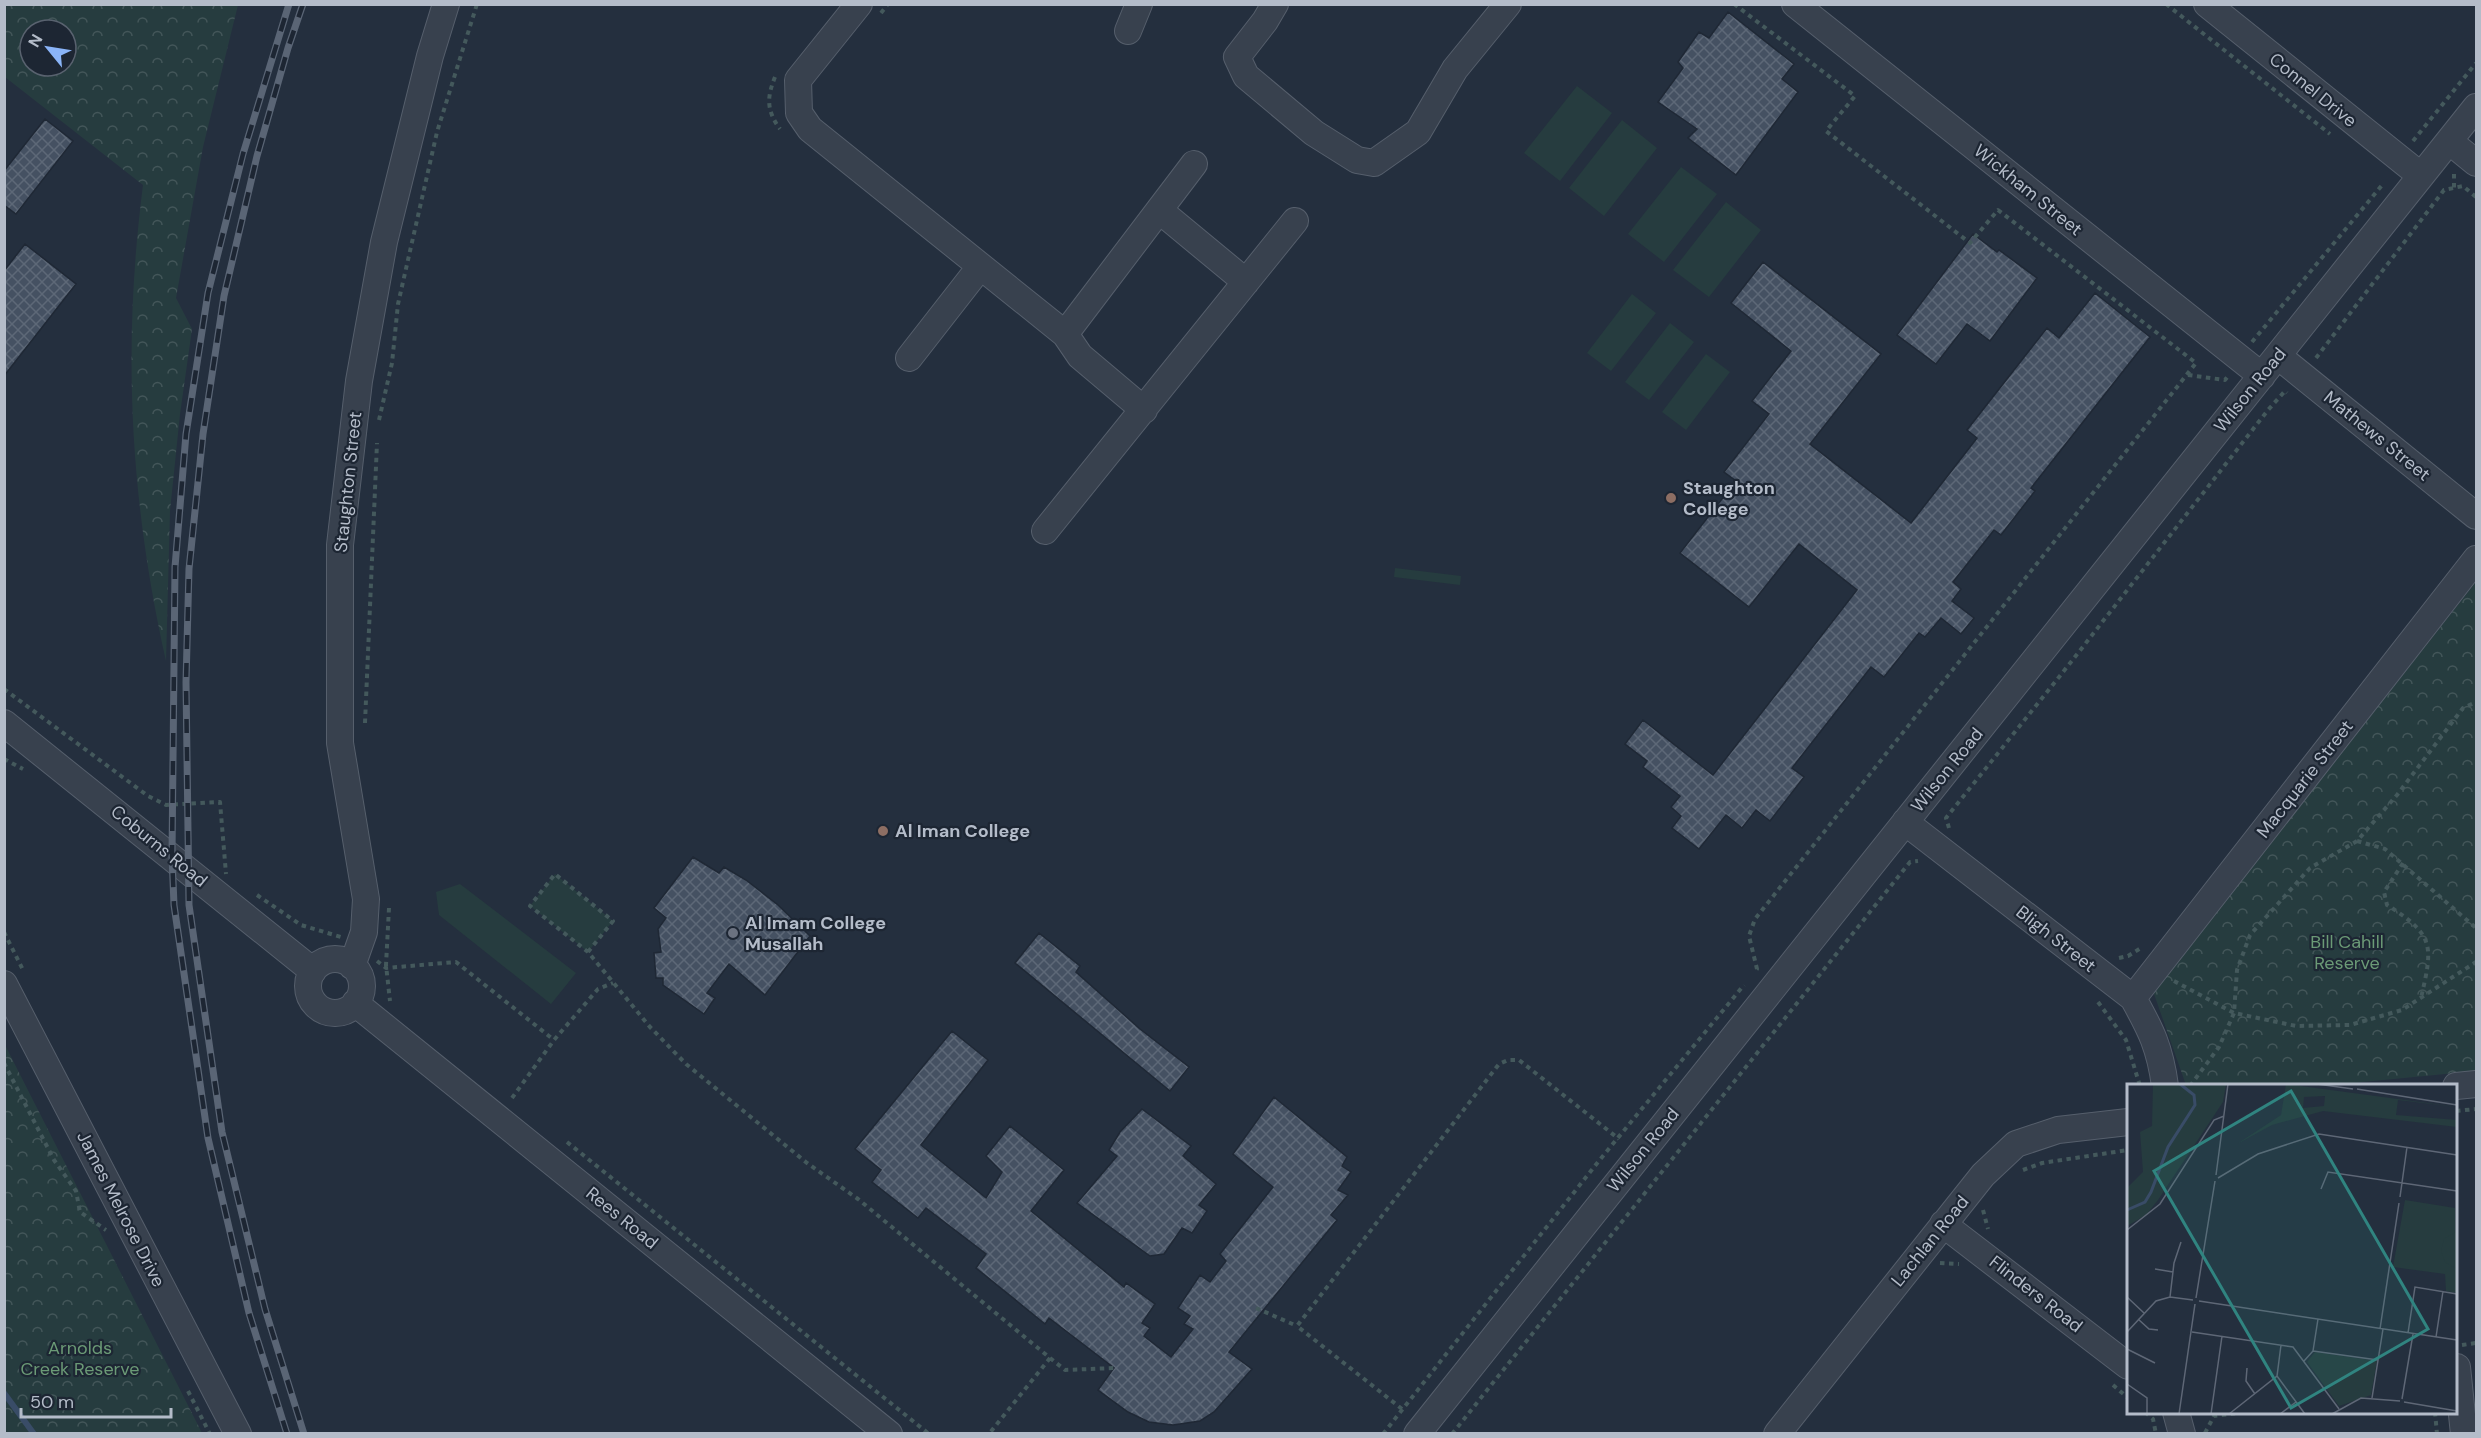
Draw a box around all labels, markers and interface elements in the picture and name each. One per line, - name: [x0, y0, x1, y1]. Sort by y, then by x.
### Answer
- north arrow: [18, 18, 78, 78]
- text: N: [23, 30, 47, 51]
- street label: Connel Drive: [2264, 47, 2362, 133]
- street label: Wickham Street: [1969, 139, 2087, 241]
- street label: Wilson Road: [2208, 343, 2292, 437]
- street label: Mathews Street: [2319, 386, 2435, 486]
- street label: Staughton Street: [329, 410, 367, 554]
- place label: Staughton College: [1683, 476, 1775, 521]
- marker: Staughton College: [1664, 491, 1678, 505]
- street label: Macquarie Street: [2251, 715, 2359, 843]
- street label: Wilson Road: [1905, 723, 1989, 817]
- street label: Coburns Road: [106, 800, 212, 892]
- place label: Al Iman College: [895, 819, 1030, 843]
- marker: Al Iman College: [876, 824, 890, 838]
- street label: Bligh Street: [2011, 900, 2101, 978]
- place label: Al Imam College Musallah: [745, 911, 886, 956]
- marker: Al Imam College Musallah: [726, 926, 740, 940]
- park label: Bill Cahill Reserve: [2310, 930, 2384, 975]
- inset map: [2127, 1084, 2457, 1414]
- street label: Wilson Road: [1601, 1103, 1685, 1197]
- street label: James Melrose Drive: [71, 1127, 171, 1291]
- street label: Rees Road: [581, 1182, 663, 1254]
- street label: Lachlan Road: [1886, 1190, 1974, 1292]
- street label: Flinders Road: [1984, 1250, 2088, 1338]
- park label: Arnolds Creek Reserve: [20, 1336, 140, 1381]
- scale bar: [21, 1381, 171, 1419]
- text: 50 m: [30, 1390, 74, 1414]

